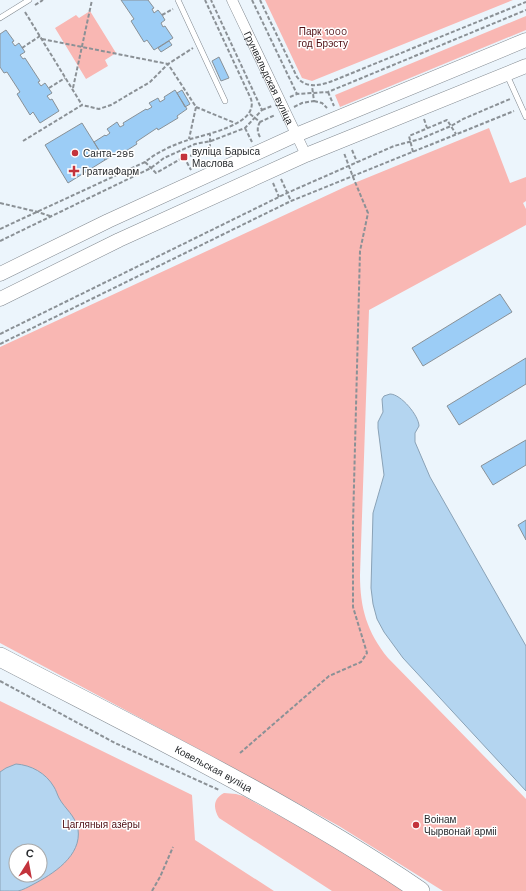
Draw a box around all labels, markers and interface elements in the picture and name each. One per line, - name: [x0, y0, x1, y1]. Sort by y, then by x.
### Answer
- park label: Парк 1000 год Брэсту: [298, 26, 348, 49]
- street label: Грунвальдская вуліца: [242, 30, 296, 127]
- place label: вуліца Барыса Маслова: [192, 146, 261, 169]
- marker: Санта-295: [70, 148, 80, 158]
- place label: Санта-295: [83, 148, 134, 159]
- marker: вуліца Барыса Маслова: [179, 152, 189, 162]
- marker: ГратиаФарм: [69, 166, 79, 176]
- place label: ГратиаФарм: [82, 166, 139, 177]
- street label: Ковельская вуліца: [173, 744, 254, 794]
- place label: Воінам Чырвонай арміі: [424, 814, 497, 837]
- park label: Цагляныя азёры: [62, 819, 140, 830]
- marker: Воінам Чырвонай арміі: [411, 820, 421, 830]
- north arrow: [8, 843, 48, 883]
- text: С: [25, 847, 35, 861]

